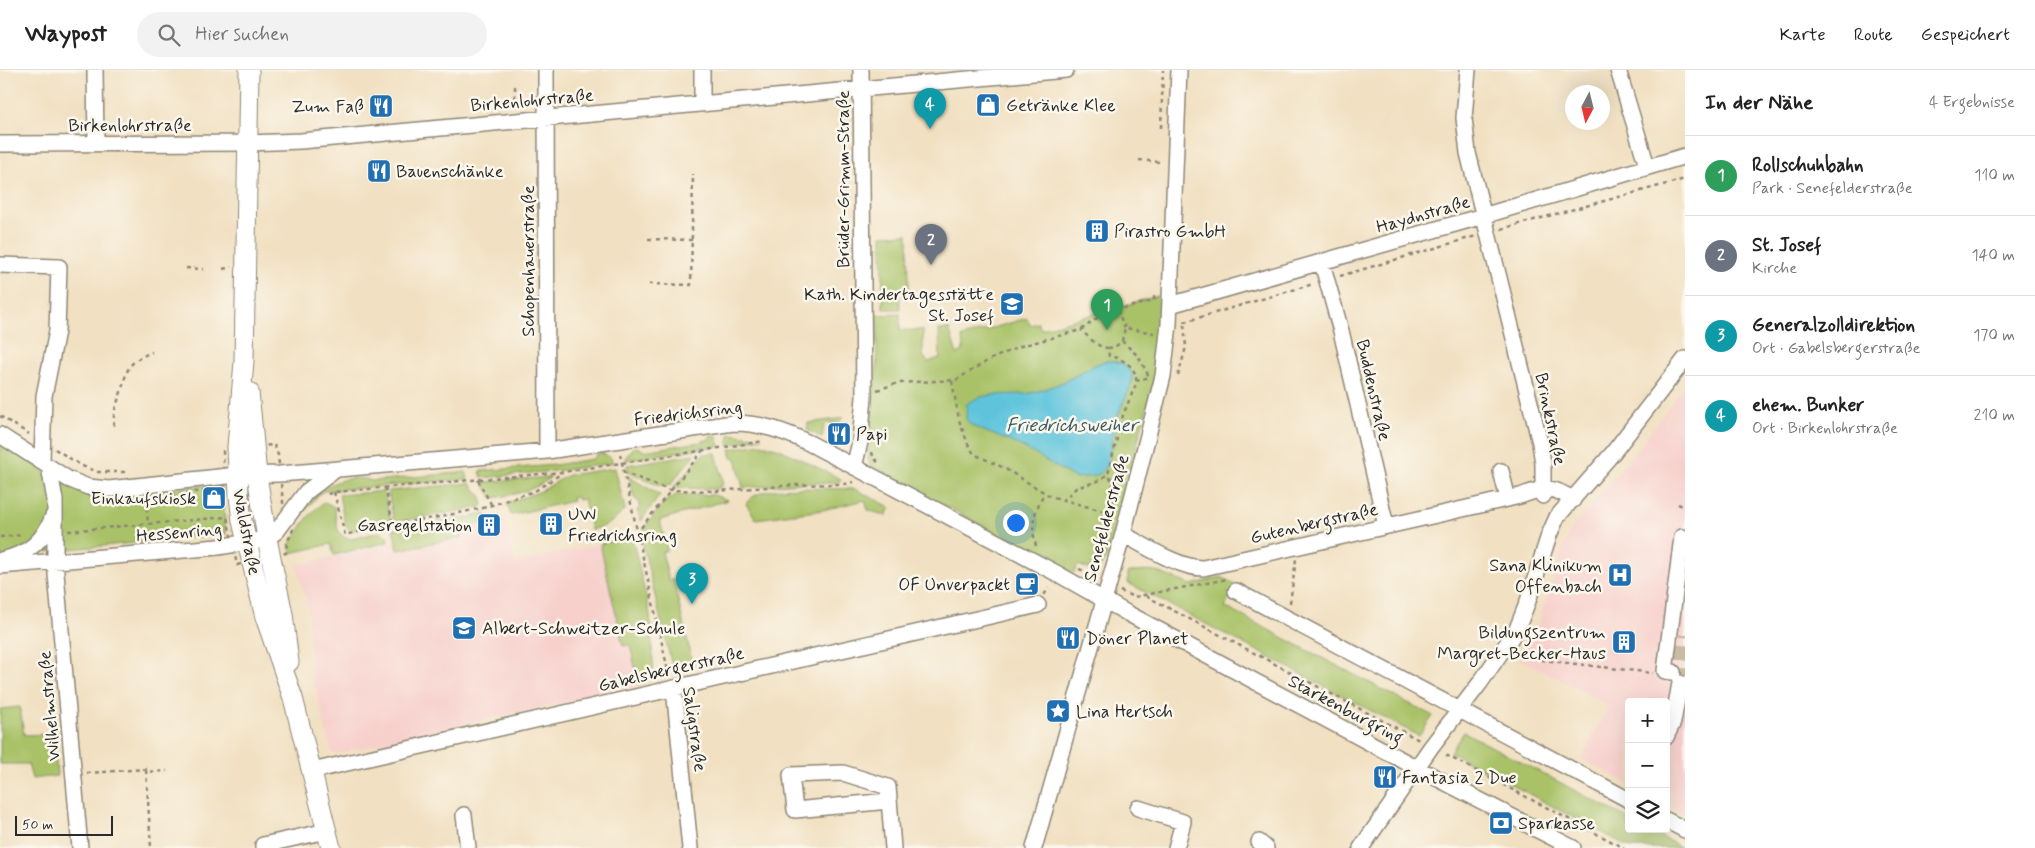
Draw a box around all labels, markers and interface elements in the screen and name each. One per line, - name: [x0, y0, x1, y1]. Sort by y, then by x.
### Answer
- search box: [137, 12, 487, 57]
- text: Waypost: [25, 19, 107, 50]
- icon: search: [155, 21, 183, 49]
- text: Hier suchen: [195, 22, 289, 47]
- text: Karte: [1780, 23, 1826, 47]
- text: Route: [1854, 23, 1893, 47]
- text: Gespeichert: [1921, 23, 2010, 47]
- street label: Birkenlohrstraße: [469, 84, 595, 118]
- north arrow: [1565, 85, 1610, 130]
- pin: 4: [914, 88, 946, 129]
- text: In der Nähe: [1705, 89, 1813, 117]
- street label: Brüder-Grimm-Straße: [832, 90, 856, 268]
- shop icon: Getränke Klee: [975, 92, 1001, 118]
- text: 4 Ergebnisse: [1929, 92, 2015, 113]
- restaurant icon: Zum Faß: [368, 93, 394, 119]
- place label: Getränke Klee: [1006, 94, 1116, 118]
- place label: Zum Faß: [292, 95, 364, 119]
- street label: Birkenlohrstraße: [68, 114, 192, 138]
- text: Rollschuhbahn: [1752, 153, 1864, 178]
- restaurant icon: Bauenschänke: [366, 158, 392, 184]
- place label: Bauenschänke: [396, 160, 504, 184]
- text: 1: [1717, 165, 1725, 186]
- text: 110 m: [1974, 165, 2015, 186]
- text: Park · Senefelderstraße: [1752, 178, 1913, 199]
- street label: Schopenhauerstraße: [517, 185, 541, 337]
- street label: Haydnstraße: [1374, 190, 1473, 240]
- building icon: Pirastro GmbH: [1084, 218, 1110, 244]
- place label: Pirastro GmbH: [1114, 220, 1226, 244]
- pin: 2: [915, 224, 947, 265]
- text: St. Josef: [1752, 233, 1821, 258]
- text: 2: [1717, 245, 1725, 266]
- text: 140 m: [1971, 245, 2015, 266]
- text: Kirche: [1752, 258, 1797, 279]
- place label: Kath. Kindertagesstätte St. Josef: [804, 283, 994, 328]
- pin: 1: [1091, 289, 1123, 330]
- school or university icon: Kath. Kindertagesstätte St. Josef: [999, 291, 1025, 317]
- text: Generalzolldirektion: [1752, 313, 1915, 338]
- text: 3: [1717, 325, 1725, 346]
- text: 170 m: [1973, 325, 2015, 346]
- street label: Buddenstraße: [1350, 337, 1396, 443]
- text: Ort · Gabelsbergerstraße: [1752, 338, 1920, 359]
- street label: Brinkstraße: [1528, 371, 1572, 468]
- text: ehem. Bunker: [1752, 393, 1864, 418]
- street label: Friedrichsring: [633, 395, 744, 433]
- text: 4: [1716, 405, 1726, 426]
- text: 210 m: [1974, 405, 2015, 426]
- water label: Friedrichsweiher: [1006, 413, 1141, 438]
- text: Ort · Birkenlohrstraße: [1752, 418, 1898, 439]
- restaurant icon: Papi: [826, 421, 852, 447]
- place label: Papi: [856, 423, 888, 447]
- street label: Senefelderstraße: [1078, 452, 1136, 585]
- shop icon: Einkaufskiosk: [201, 485, 227, 511]
- place label: Einkaufskiosk: [91, 487, 196, 511]
- street label: Waldstraße: [226, 487, 266, 577]
- street label: Gutenbergstraße: [1248, 498, 1381, 552]
- place label: UW Friedrichsring: [568, 503, 677, 548]
- your location: [1003, 510, 1029, 536]
- building icon: UW Friedrichsring: [538, 511, 564, 537]
- building icon: Gasregelstation: [476, 512, 502, 538]
- place label: Gasregelstation: [357, 514, 472, 538]
- street label: Hessenring: [135, 517, 223, 549]
- place label: Sana Klinikum Offenbach: [1489, 554, 1602, 599]
- hospital icon: Sana Klinikum Offenbach: [1607, 562, 1633, 588]
- pin: 3: [676, 563, 708, 604]
- cafe icon: OF Unverpackt: [1014, 571, 1040, 597]
- place label: OF Unverpackt: [898, 573, 1010, 597]
- school or university icon: Albert-Schweitzer-Schule: [451, 615, 477, 641]
- place label: Albert-Schweitzer-Schule: [482, 617, 685, 641]
- place label: Bildungszentrum Margret-Becker-Haus: [1437, 621, 1606, 667]
- restaurant icon: Döner Planet: [1055, 625, 1081, 651]
- place label: Döner Planet: [1086, 627, 1189, 651]
- building icon: Bildungszentrum Margret-Becker-Haus: [1611, 629, 1637, 655]
- street label: Gabelsbergerstraße: [596, 641, 747, 700]
- street label: Wilhelmstraße: [33, 650, 67, 762]
- street label: Starkenburgring: [1283, 669, 1407, 752]
- street label: Saligstraße: [676, 685, 712, 773]
- place icon: Lina Hertsch: [1045, 698, 1071, 724]
- map controls: [1625, 698, 1670, 833]
- button: +: [1625, 698, 1670, 743]
- place label: Lina Hertsch: [1076, 700, 1173, 724]
- button: −: [1625, 743, 1670, 788]
- restaurant icon: Fantasia 2 Due: [1372, 764, 1398, 790]
- place label: Fantasia 2 Due: [1402, 766, 1517, 790]
- button: layers: [1625, 788, 1670, 833]
- bank icon: Sparkasse: [1488, 810, 1514, 836]
- place label: Sparkasse: [1518, 812, 1595, 836]
- scale bar: [15, 813, 112, 836]
- text: 50 m: [22, 816, 53, 834]

